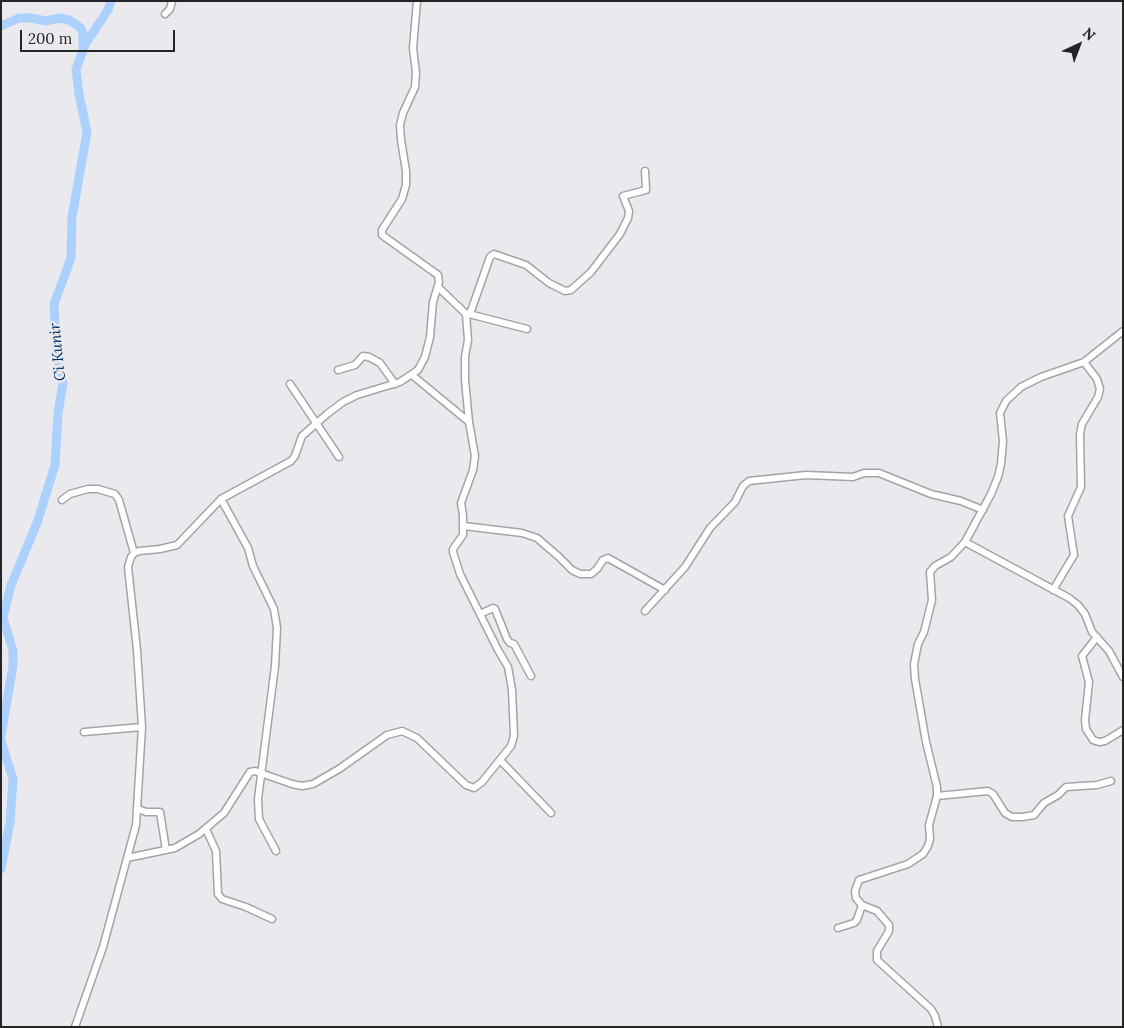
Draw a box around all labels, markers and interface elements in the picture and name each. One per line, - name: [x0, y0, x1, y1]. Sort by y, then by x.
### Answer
- scale bar: [22, 20, 178, 52]
- north arrow: [1054, 20, 1104, 70]
- text: N: [1079, 24, 1099, 44]
- text: 200 m: [28, 29, 72, 48]
- water label: Ci Kunir: [46, 322, 70, 382]

